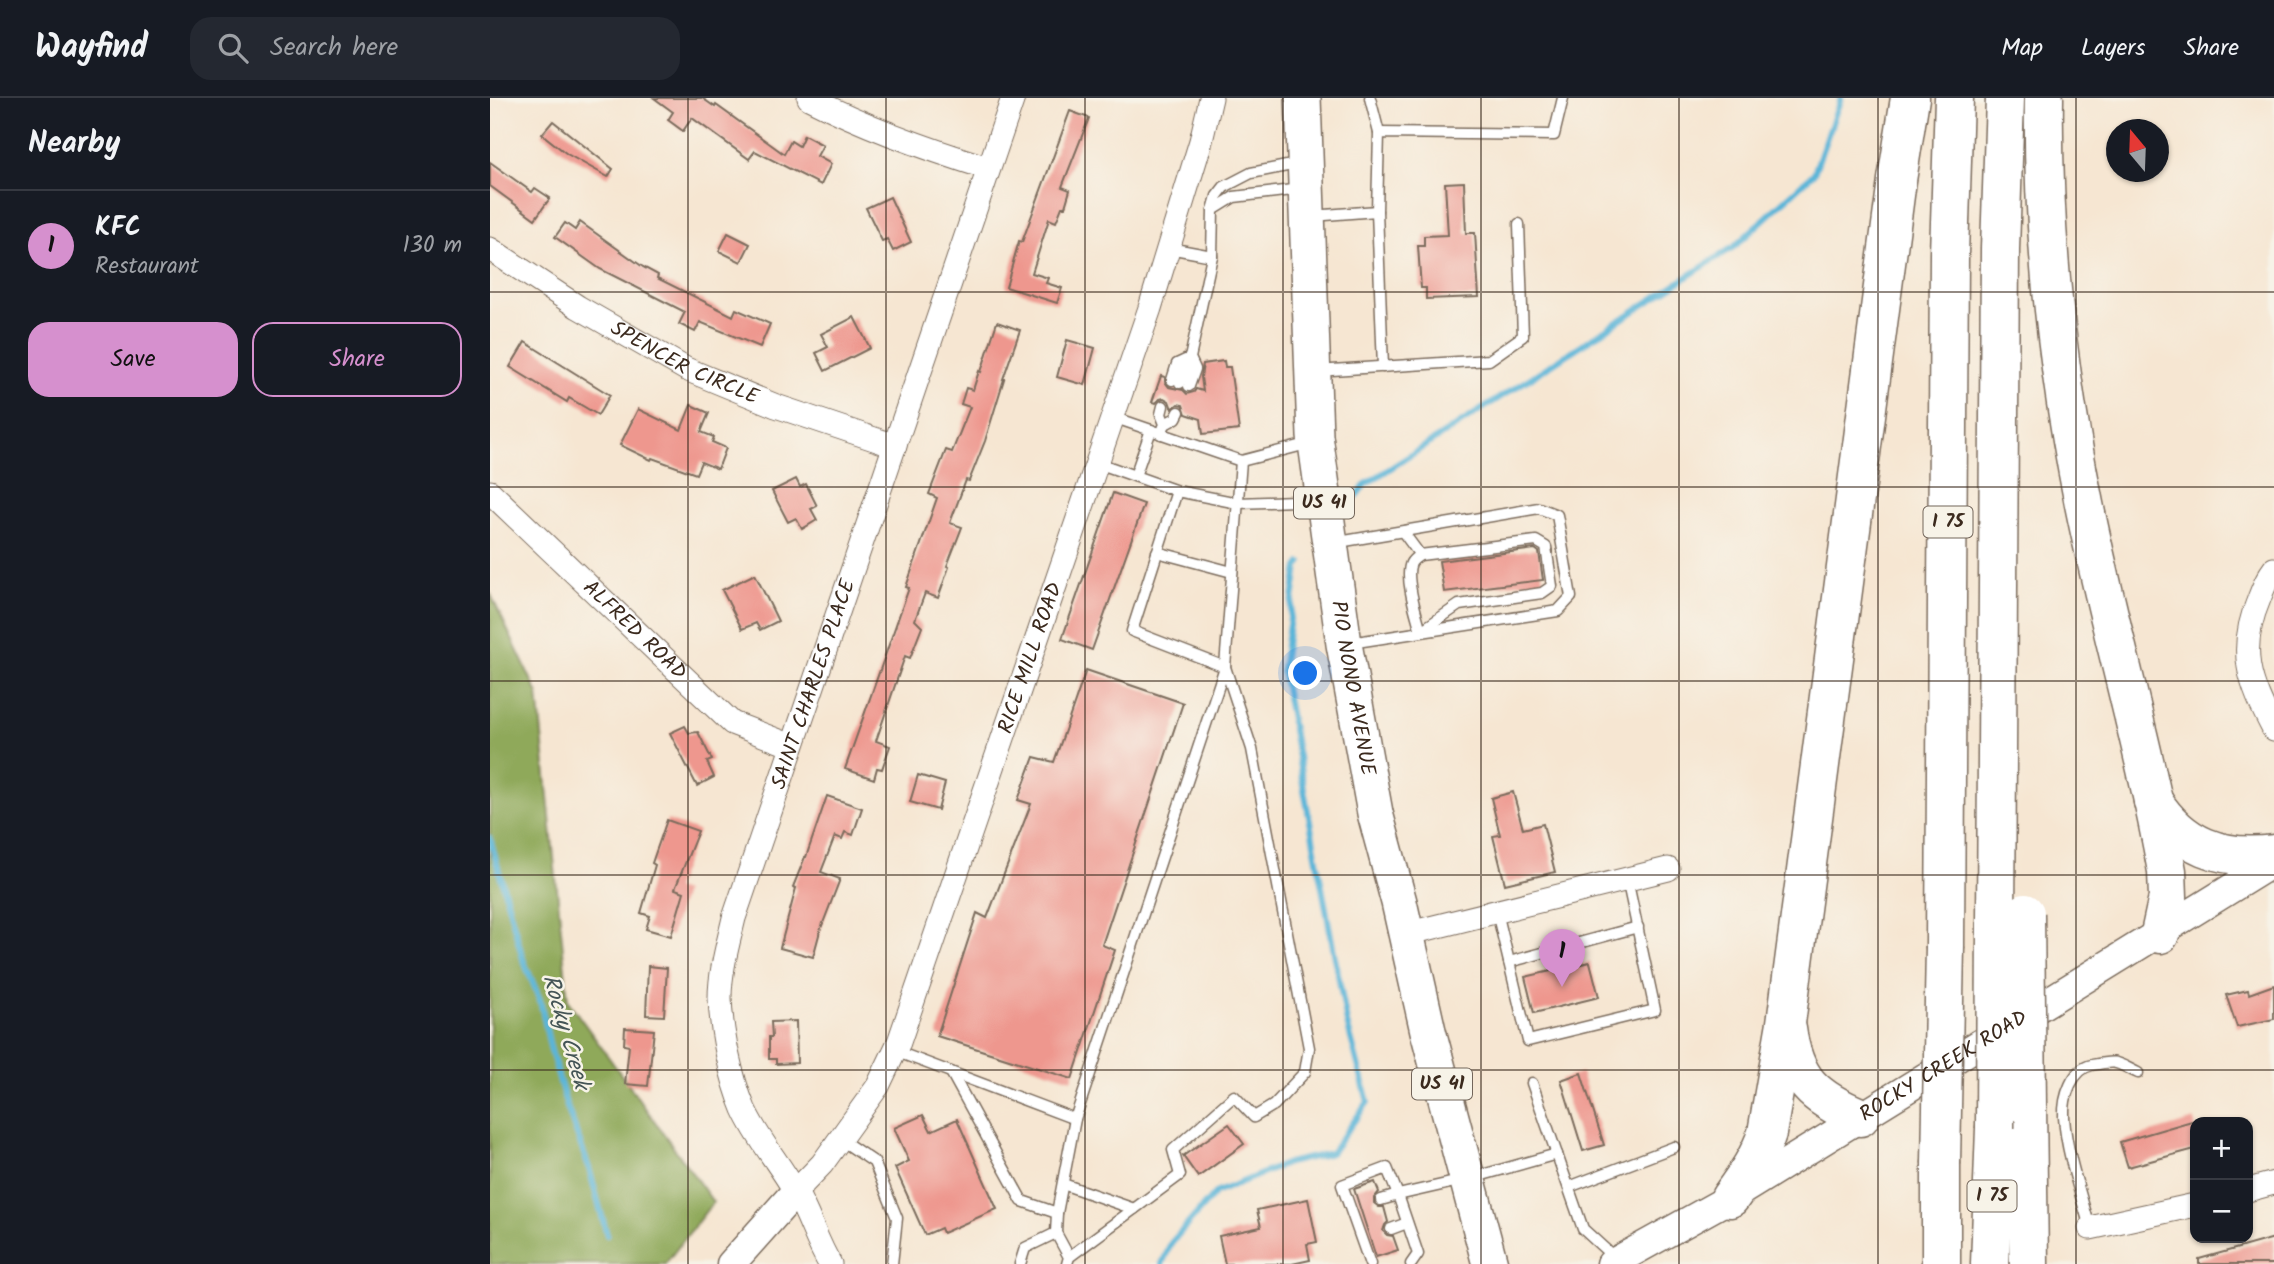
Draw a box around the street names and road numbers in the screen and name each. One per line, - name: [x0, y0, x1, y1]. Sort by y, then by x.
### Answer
- street label: SPENCER CIRCLE: [604, 312, 764, 414]
- road number: US 41: [1294, 488, 1354, 518]
- road number: I 75: [1924, 506, 1972, 538]
- street label: ALFRED ROAD: [575, 572, 694, 688]
- street label: SAINT CHARLES PLACE: [762, 574, 865, 794]
- street label: RICE MILL ROAD: [989, 578, 1071, 738]
- street label: PIO NONO AVENUE: [1322, 598, 1384, 779]
- street label: ROCKY CREEK ROAD: [1853, 1002, 2034, 1131]
- road number: US 41: [1412, 1068, 1472, 1100]
- road number: I 75: [1968, 1180, 2016, 1212]

